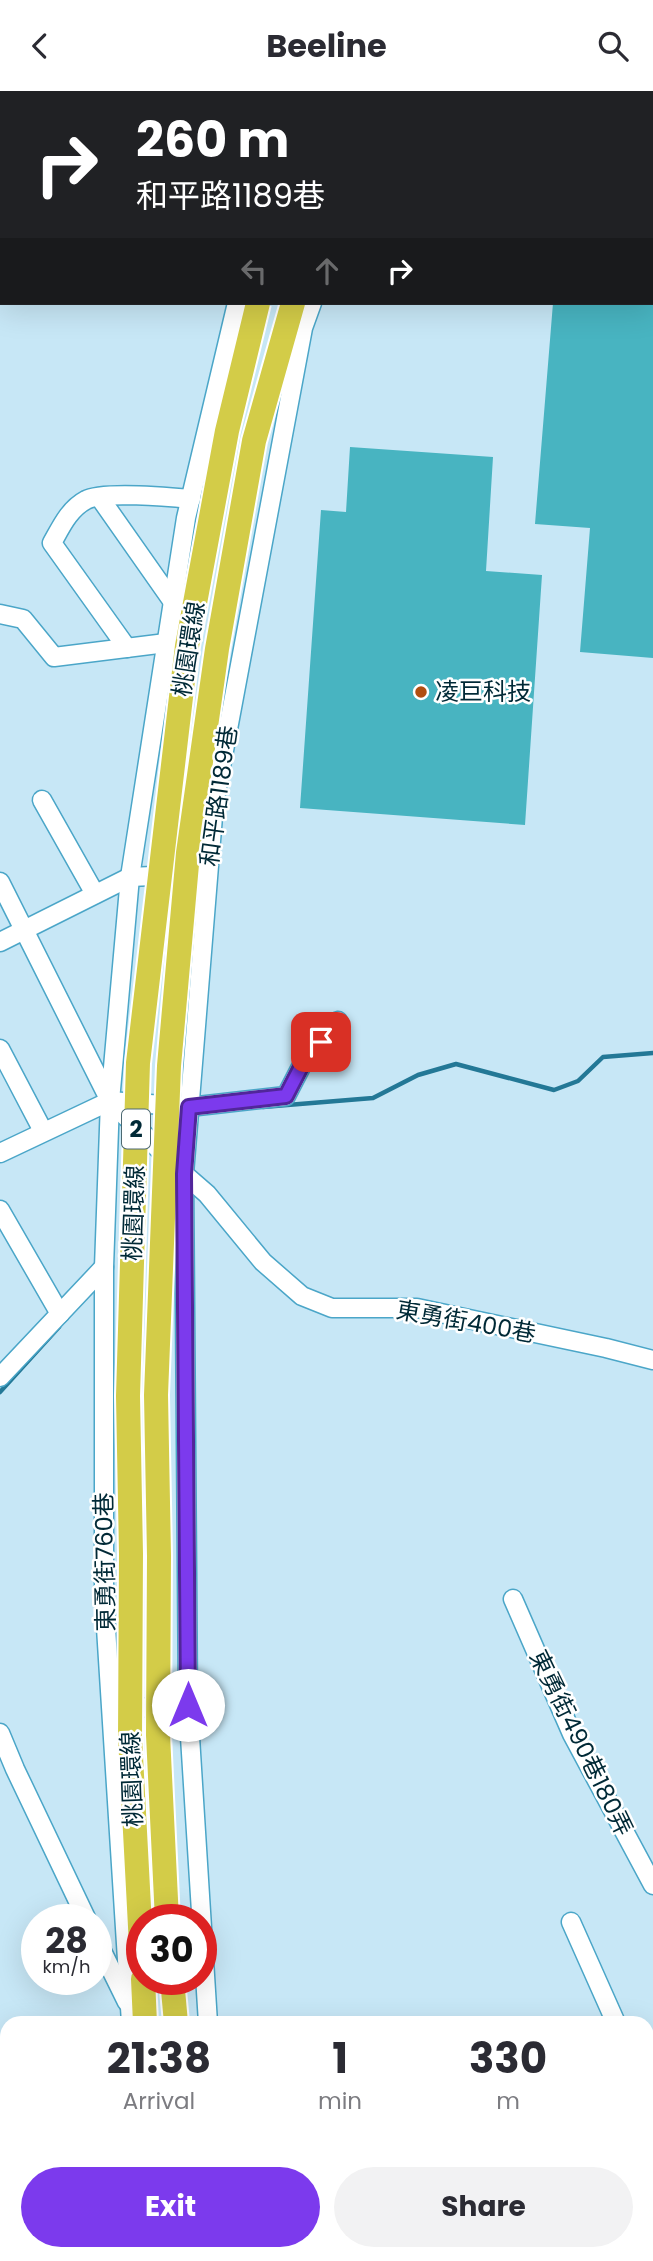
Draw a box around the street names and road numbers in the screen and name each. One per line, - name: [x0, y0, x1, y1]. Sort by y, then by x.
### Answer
- street label: 桃園環線: [165, 599, 212, 699]
- street label: 和平路1189巷: [192, 724, 245, 868]
- road number: 2: [122, 1109, 150, 1149]
- street label: 桃園環線: [115, 1164, 152, 1262]
- street label: 東勇街400巷: [394, 1293, 539, 1350]
- street label: 東勇街760巷: [87, 1492, 122, 1632]
- street label: 東勇街490巷180弄: [522, 1644, 641, 1841]
- street label: 桃園環線: [113, 1730, 150, 1828]

